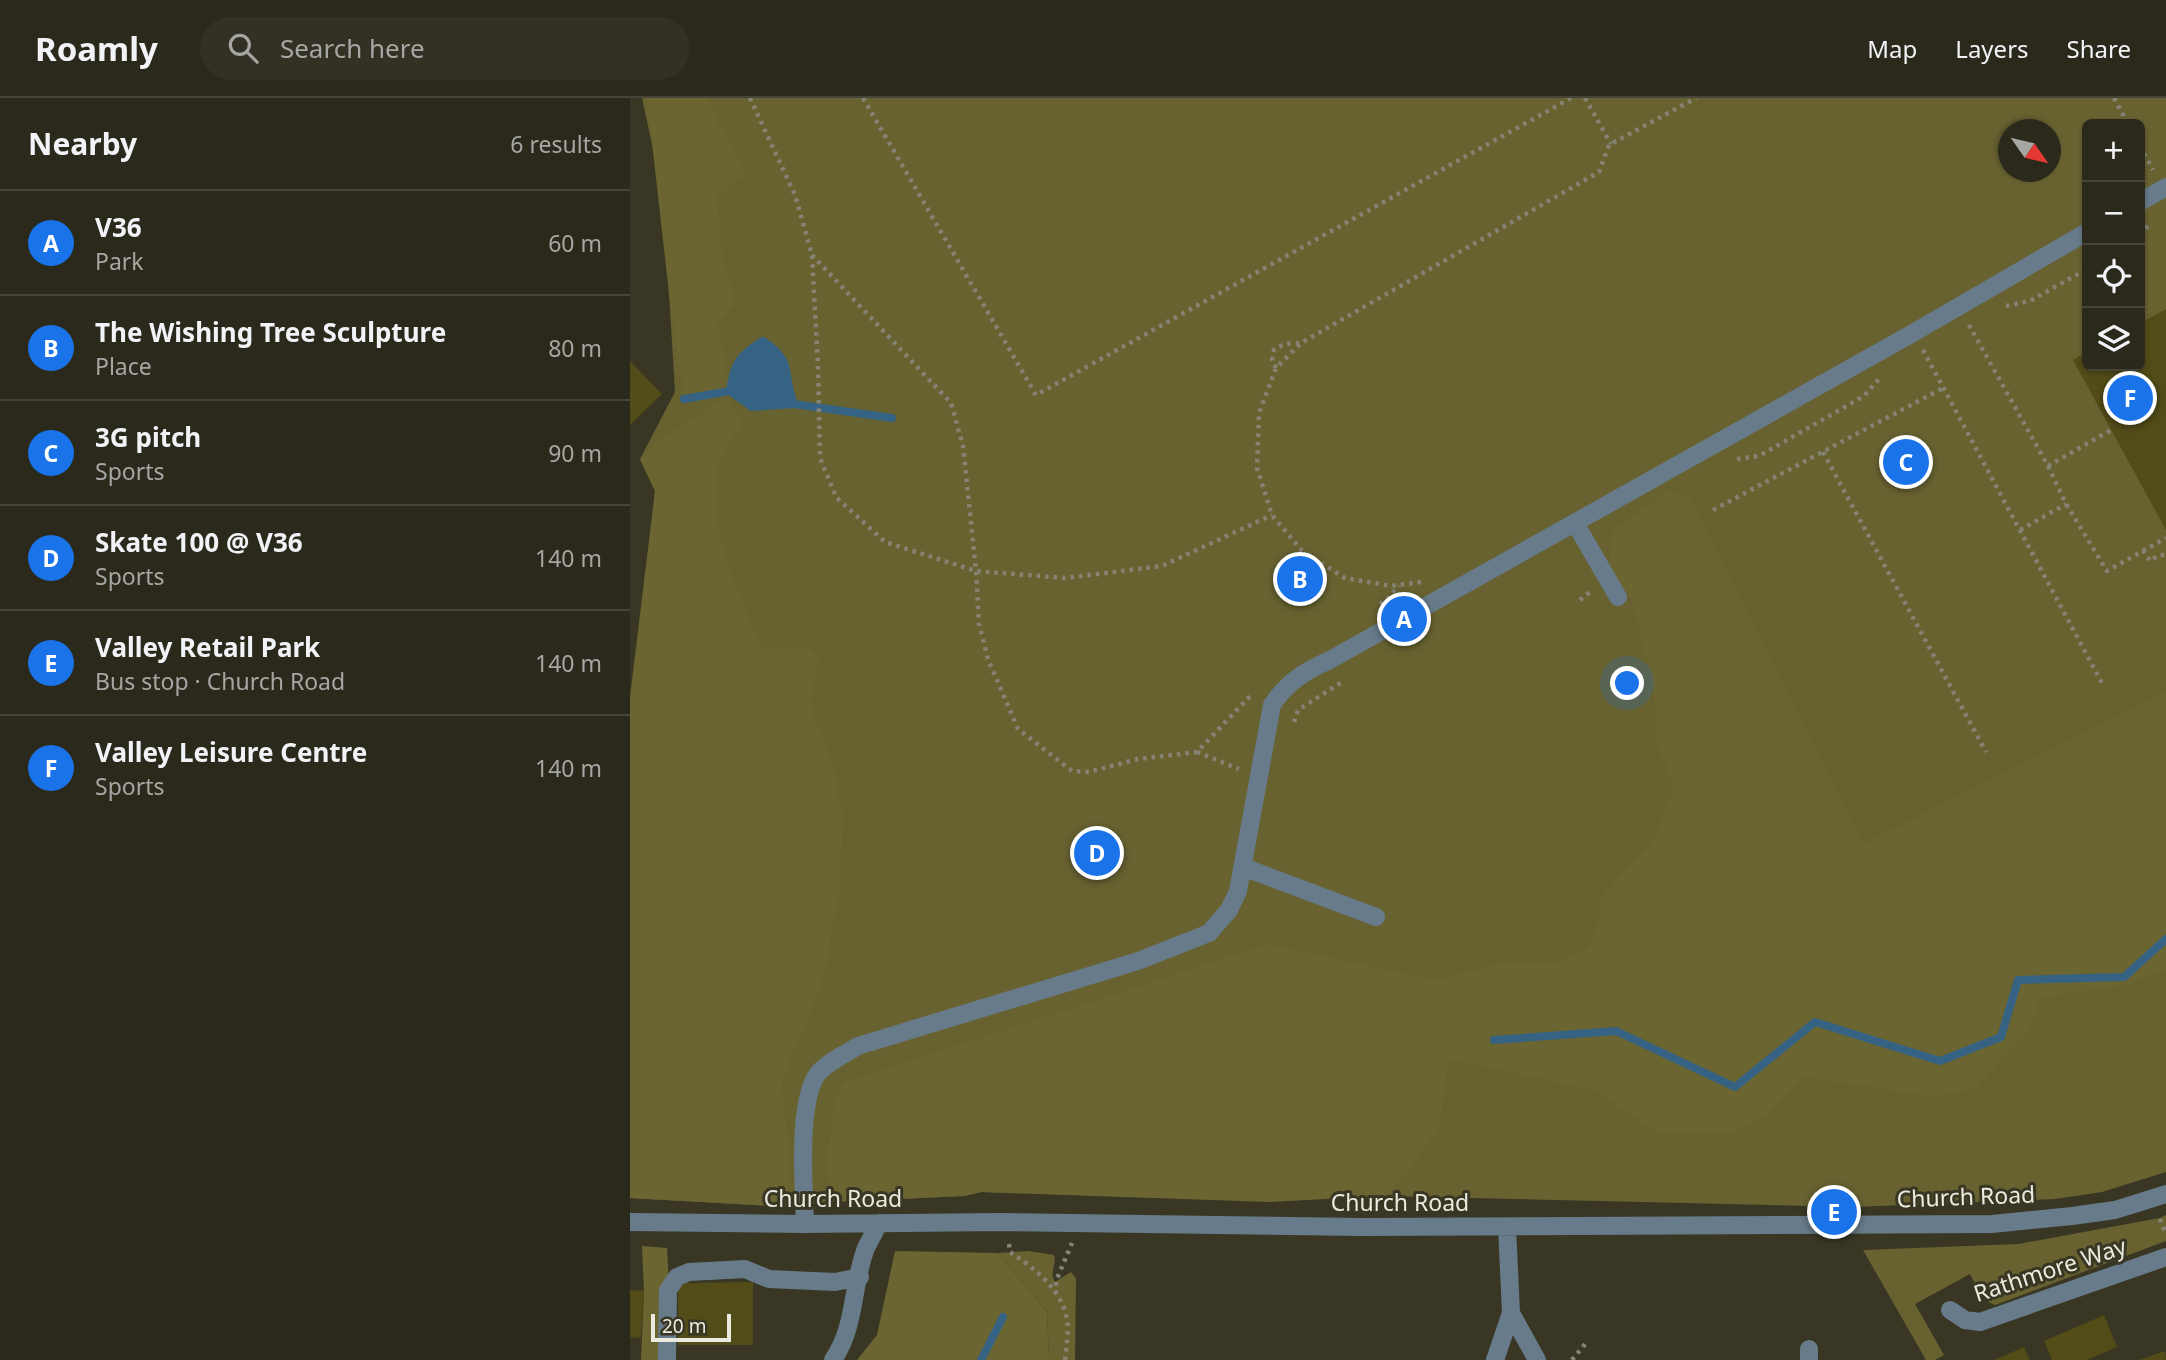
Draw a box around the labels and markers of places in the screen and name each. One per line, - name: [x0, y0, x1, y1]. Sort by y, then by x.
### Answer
- pin: F: [2107, 372, 2153, 424]
- pin: C: [1883, 436, 1929, 488]
- pin: B: [1277, 553, 1323, 605]
- pin: A: [1381, 593, 1427, 645]
- pin: D: [1074, 827, 1120, 879]
- pin: E: [1811, 1186, 1857, 1238]

